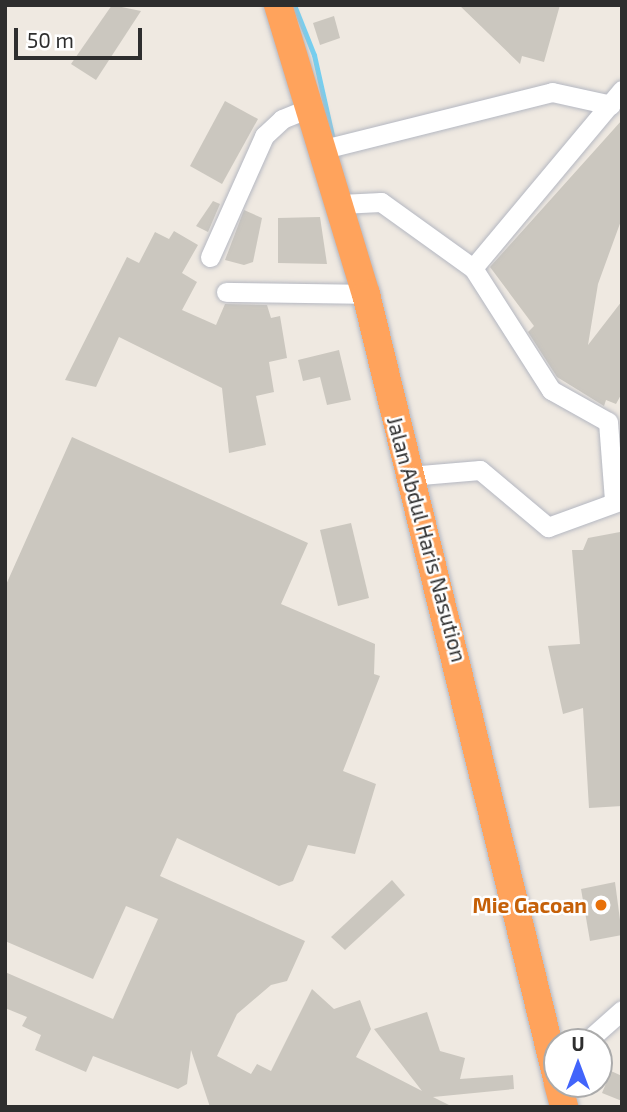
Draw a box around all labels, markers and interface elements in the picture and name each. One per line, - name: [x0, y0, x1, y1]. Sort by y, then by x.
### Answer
- scale bar: [18, 14, 145, 58]
- text: 50 m: [27, 27, 74, 52]
- street label: Jalan Abdul Haris Nasution: [382, 413, 472, 665]
- place label: Mie Gacoan: [472, 892, 587, 918]
- marker: Mie Gacoan: [593, 897, 609, 913]
- north arrow: [543, 1028, 613, 1098]
- text: U: [571, 1032, 585, 1055]

